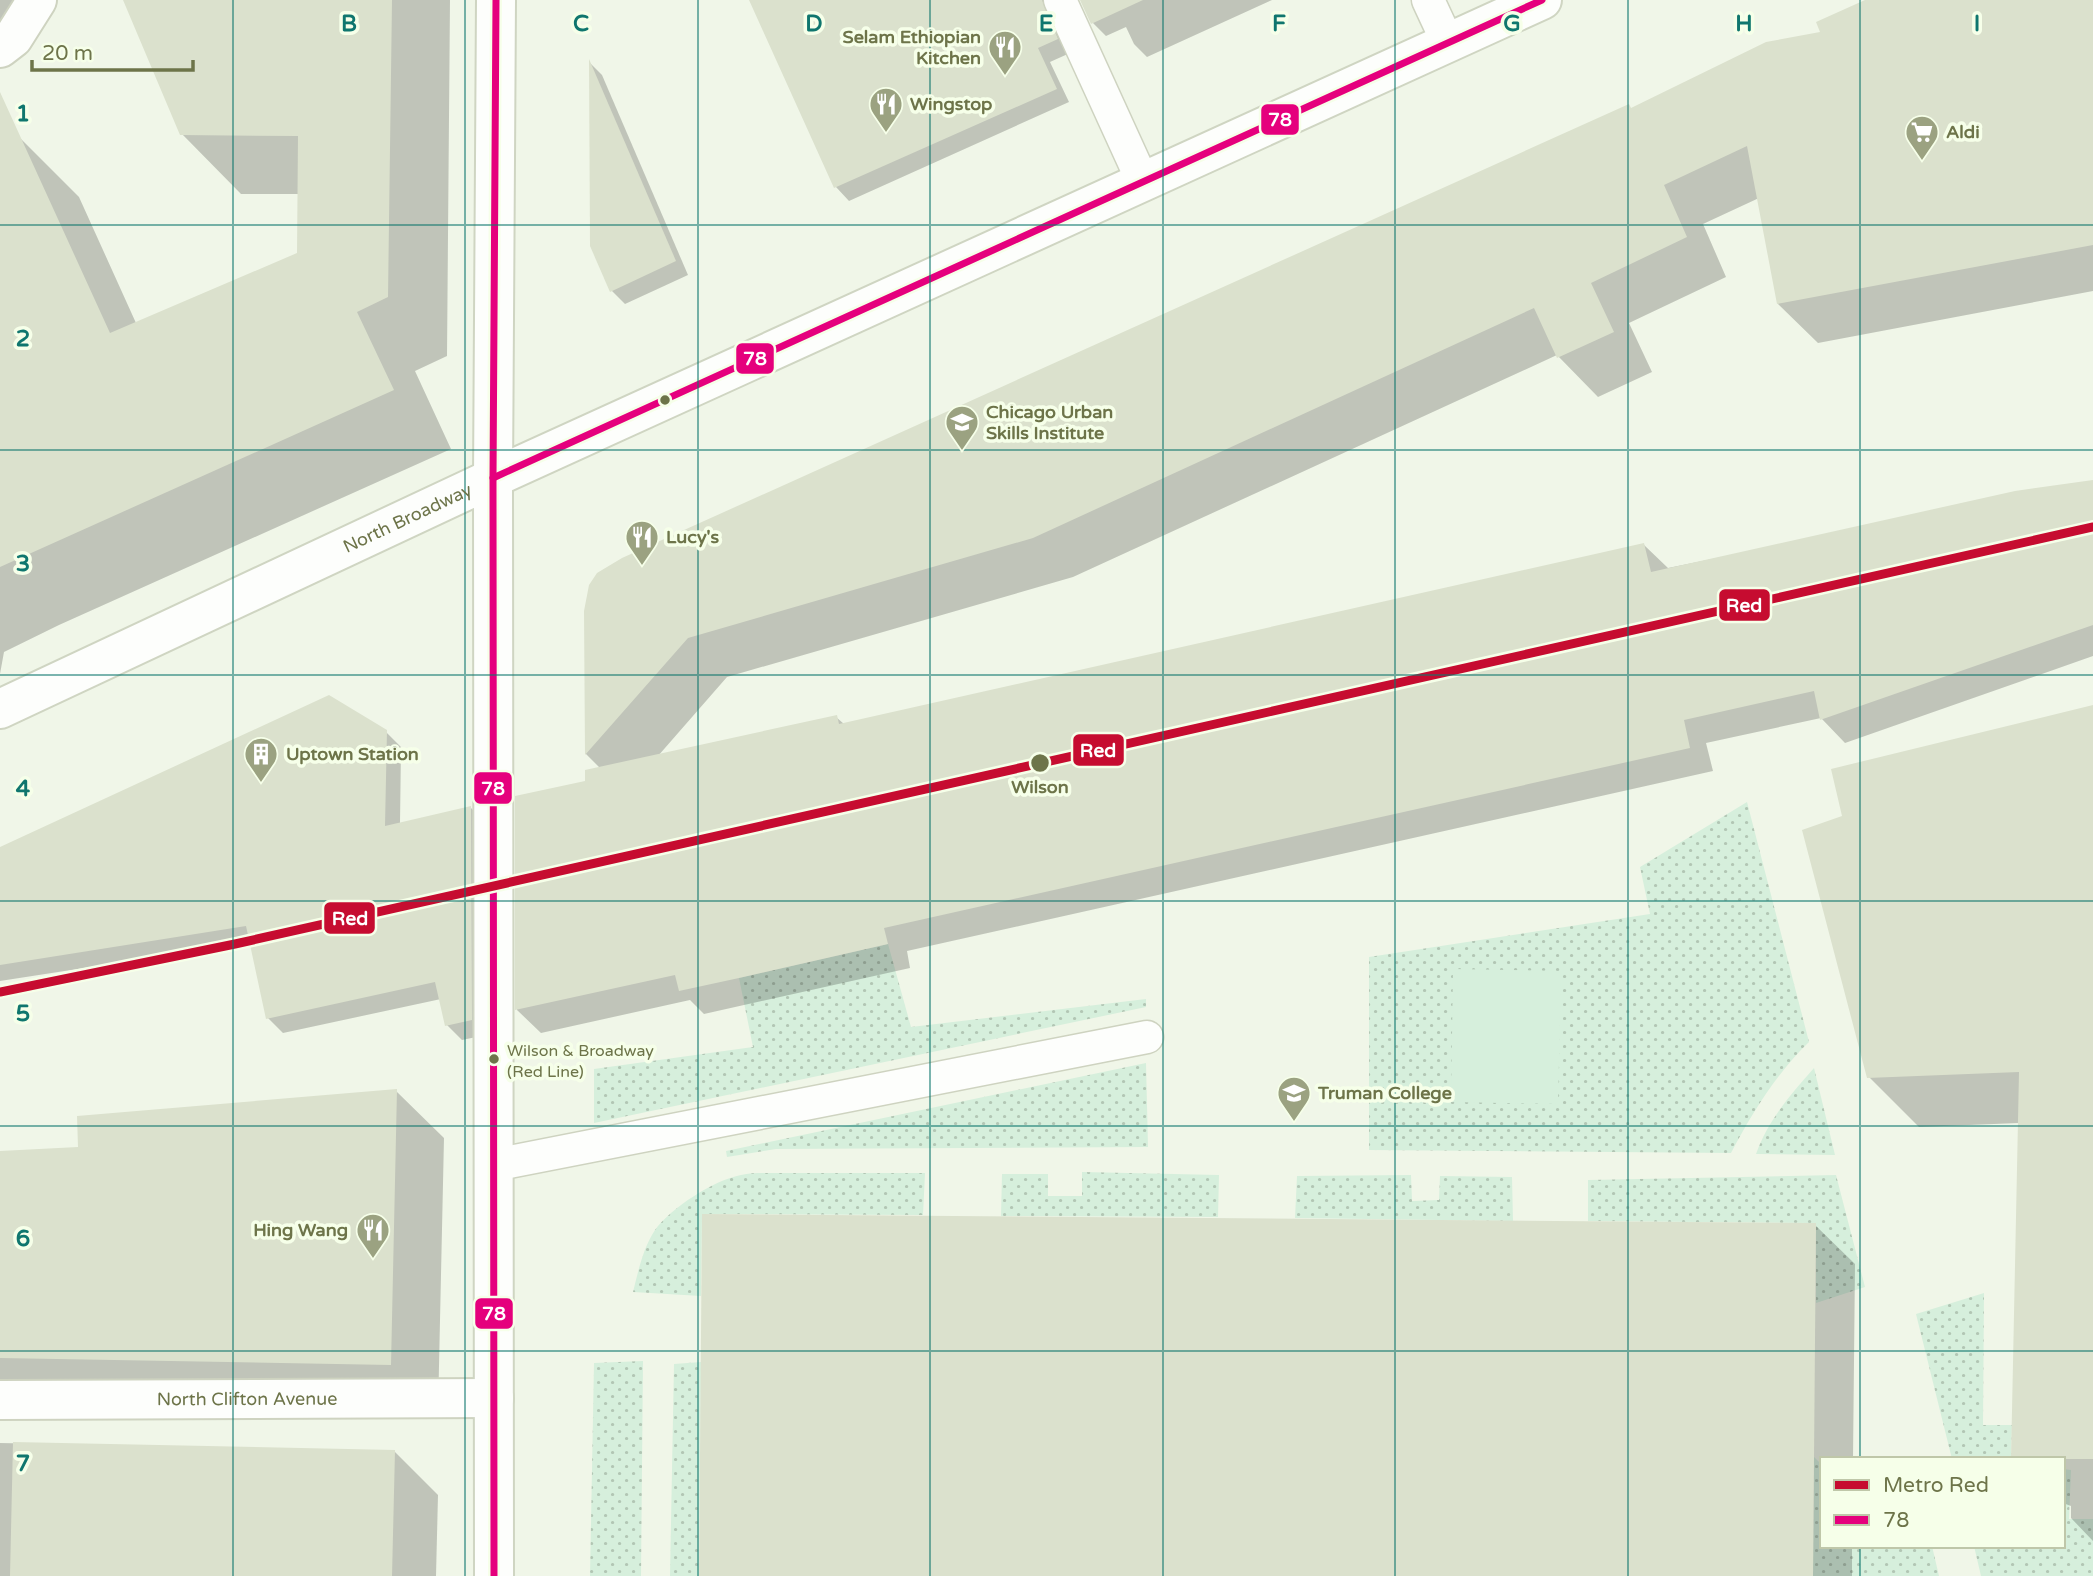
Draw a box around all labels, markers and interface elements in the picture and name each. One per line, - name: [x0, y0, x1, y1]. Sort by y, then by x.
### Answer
- text: B: [341, 10, 357, 38]
- text: C: [573, 10, 589, 38]
- text: D: [805, 10, 823, 38]
- text: E: [1039, 10, 1053, 38]
- text: F: [1272, 10, 1286, 38]
- text: G: [1503, 10, 1521, 38]
- text: H: [1735, 10, 1753, 38]
- text: I: [1974, 10, 1980, 38]
- place label: Selam Ethiopian Kitchen: [843, 26, 981, 69]
- scale bar: [32, 28, 192, 72]
- restaurant icon: Selam Ethiopian Kitchen: [986, 28, 1024, 77]
- text: 20 m: [42, 41, 93, 66]
- restaurant icon: Wingstop: [867, 85, 905, 134]
- place label: Wingstop: [910, 93, 992, 115]
- text: 1: [16, 100, 30, 128]
- line badge: 78: [1260, 103, 1300, 136]
- text: 78: [1268, 109, 1292, 131]
- supermarket icon: Aldi: [1903, 113, 1941, 162]
- place label: Aldi: [1946, 121, 1980, 143]
- text: 2: [16, 325, 30, 353]
- line badge: 78: [735, 342, 775, 375]
- text: 78: [743, 348, 767, 370]
- unlabelled marker: [658, 393, 672, 407]
- place label: Chicago Urban Skills Institute: [986, 401, 1113, 444]
- school or university icon: Chicago Urban Skills Institute: [943, 403, 981, 452]
- street label: North Broadway: [340, 478, 476, 558]
- restaurant icon: Lucy's: [623, 518, 661, 567]
- place label: Lucy's: [666, 526, 720, 548]
- text: 3: [16, 550, 30, 578]
- line badge: Red: [1718, 588, 1771, 622]
- text: Red: [1726, 595, 1762, 617]
- line badge: Red: [1072, 733, 1125, 767]
- building icon: Uptown Station: [242, 735, 280, 784]
- text: Red: [1080, 740, 1116, 762]
- place label: Uptown Station: [286, 743, 419, 765]
- marker: Wilson: [1029, 752, 1051, 774]
- line badge: 78: [473, 771, 513, 805]
- text: 4: [16, 775, 31, 803]
- place label: Wilson: [1011, 776, 1069, 798]
- text: 78: [481, 778, 505, 800]
- line badge: Red: [323, 901, 376, 935]
- text: Red: [332, 908, 368, 930]
- text: 5: [16, 1000, 30, 1028]
- place label: Wilson & Broadway (Red Line): [507, 1041, 654, 1082]
- marker: Wilson & Broadway (Red Line): [487, 1052, 501, 1066]
- school or university icon: Truman College: [1275, 1074, 1313, 1123]
- place label: Truman College: [1317, 1082, 1452, 1104]
- restaurant icon: Hing Wang: [354, 1211, 392, 1260]
- place label: Hing Wang: [253, 1219, 348, 1241]
- text: 6: [16, 1225, 30, 1253]
- line badge: 78: [474, 1297, 514, 1330]
- text: 78: [482, 1303, 506, 1325]
- street label: North Clifton Avenue: [157, 1388, 337, 1410]
- text: 7: [16, 1450, 30, 1478]
- legend: [1820, 1457, 2065, 1548]
- text: Metro Red: [1883, 1473, 1989, 1498]
- text: 78: [1883, 1508, 1909, 1533]

